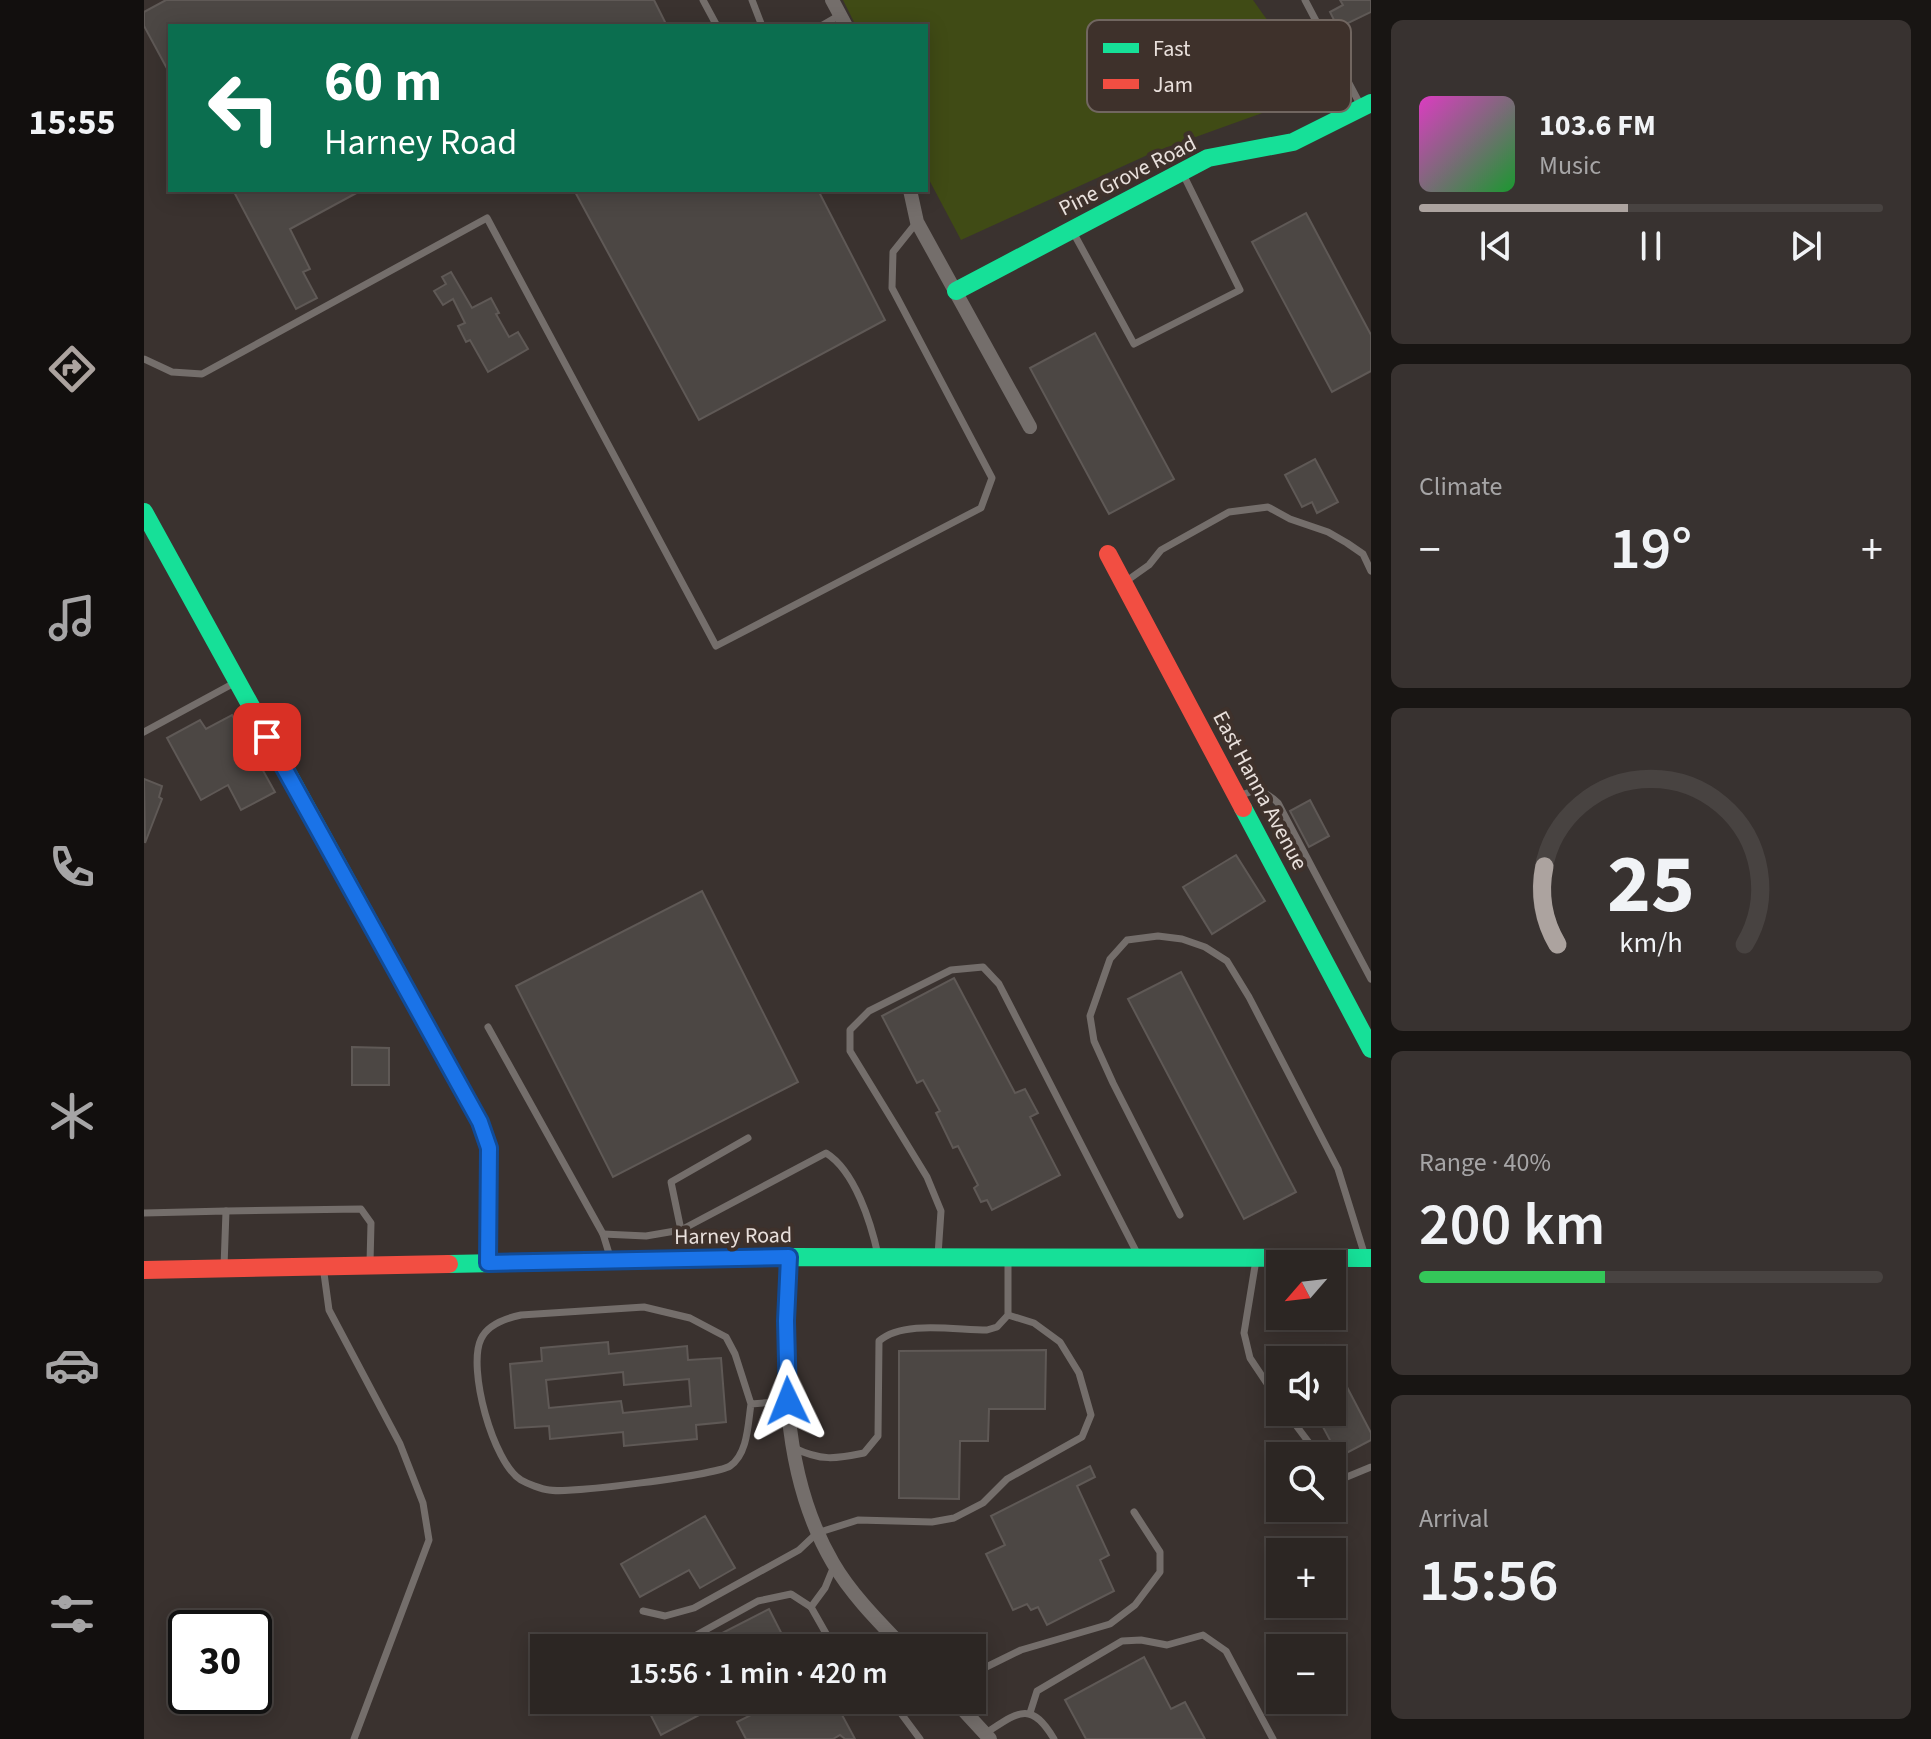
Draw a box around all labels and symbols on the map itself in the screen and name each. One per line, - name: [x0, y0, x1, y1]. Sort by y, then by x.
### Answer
- legend: [1087, 20, 1351, 112]
- text: Fast: [1153, 33, 1191, 65]
- text: Jam: [1153, 69, 1193, 101]
- street label: Pine Grove Road: [1053, 127, 1202, 224]
- pin: [233, 703, 301, 771]
- street label: East Hanna Avenue: [1205, 705, 1316, 876]
- street label: Harney Road: [674, 1219, 792, 1253]
- north arrow: [1266, 1250, 1346, 1330]
- position arrow: [746, 1359, 830, 1443]
- speed limit sign: 30: [168, 1610, 272, 1714]

